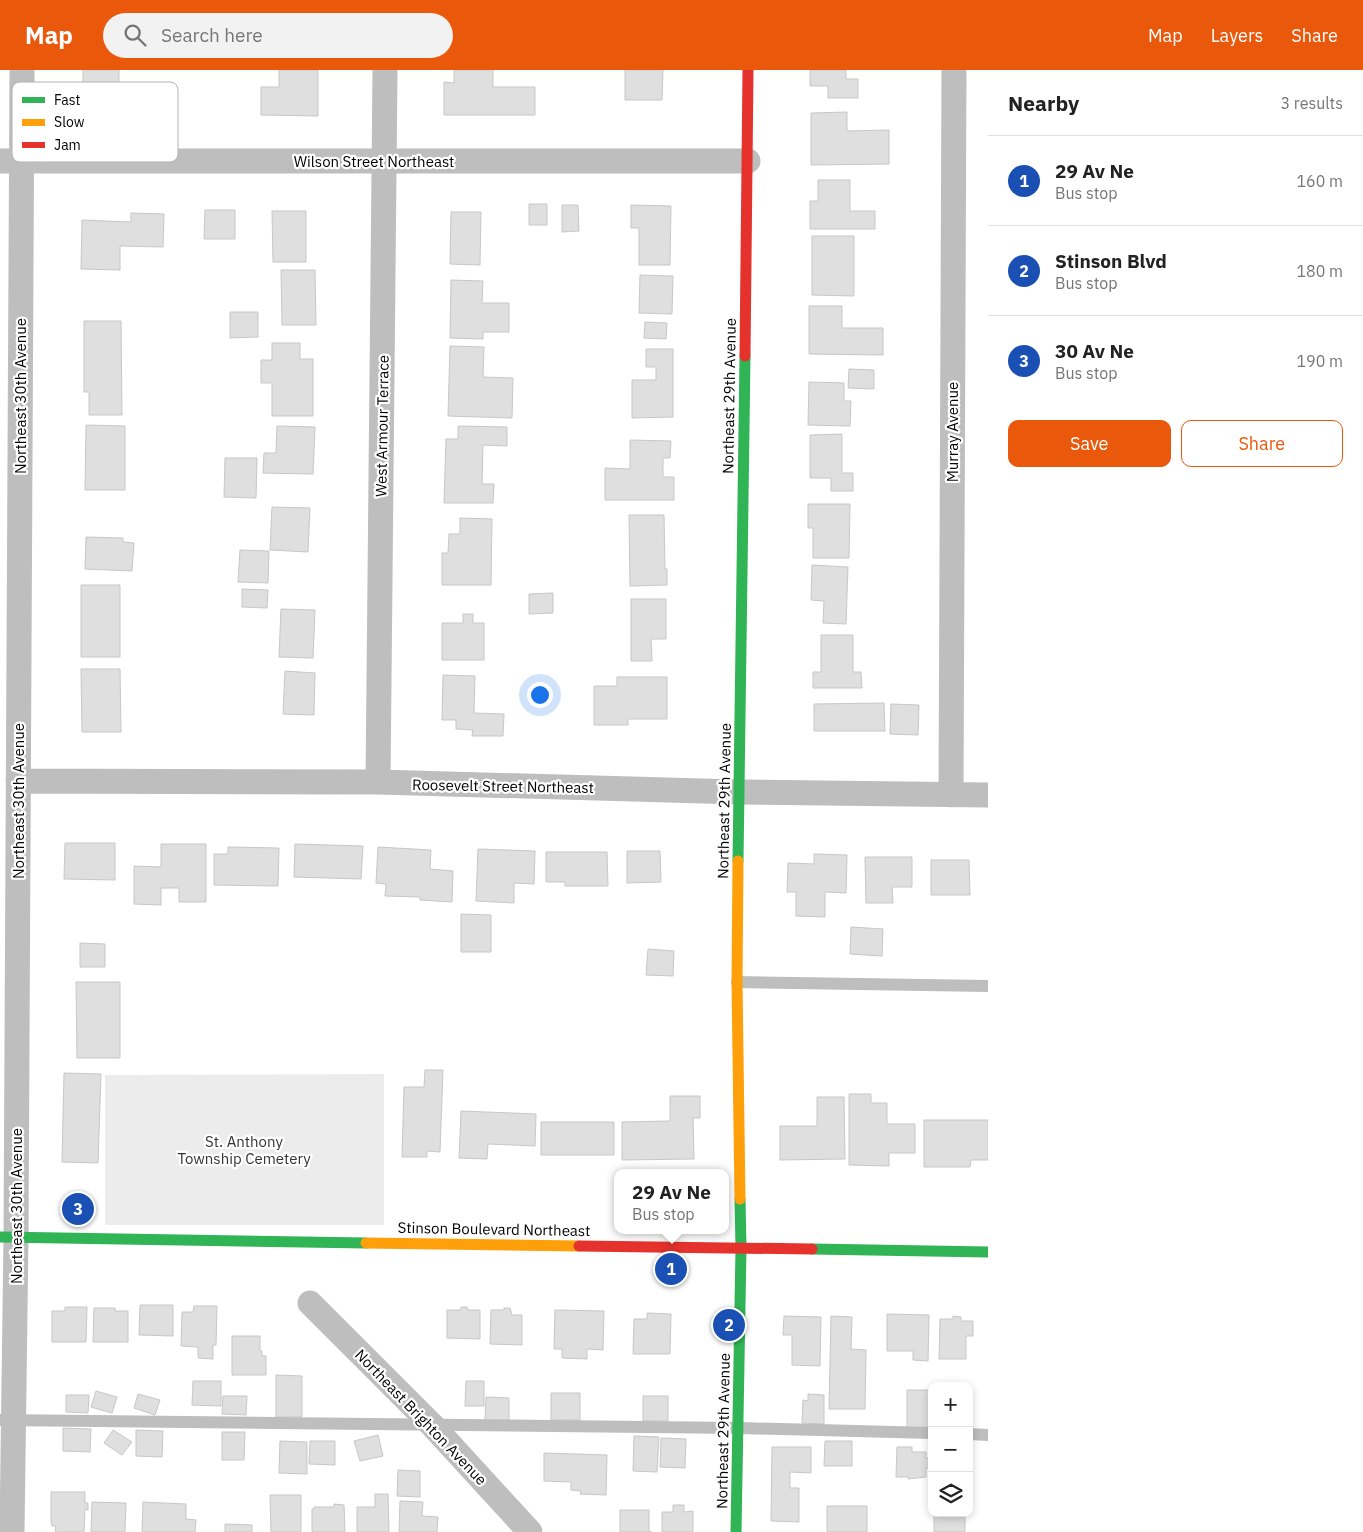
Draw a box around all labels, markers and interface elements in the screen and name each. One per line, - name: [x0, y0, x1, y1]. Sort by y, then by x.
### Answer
- search box: [103, 13, 453, 58]
- text: Map: [25, 19, 73, 51]
- icon: search: [121, 21, 149, 49]
- text: Search here: [161, 23, 263, 47]
- text: Map: [1148, 24, 1183, 47]
- text: Layers: [1211, 24, 1263, 47]
- text: Share: [1291, 24, 1338, 47]
- legend: [12, 82, 178, 162]
- text: Nearby: [1008, 89, 1079, 117]
- text: Fast: [54, 91, 80, 109]
- text: 3 results: [1280, 93, 1343, 113]
- text: Slow: [54, 113, 85, 131]
- text: Jam: [54, 136, 81, 154]
- street label: Wilson Street Northeast: [294, 152, 454, 171]
- text: 29 Av Ne: [1055, 159, 1134, 183]
- text: 1: [1019, 171, 1029, 191]
- text: 160 m: [1296, 171, 1343, 191]
- text: Bus stop: [1055, 183, 1118, 203]
- text: Stinson Blvd: [1055, 249, 1167, 273]
- text: 2: [1019, 261, 1029, 281]
- text: 180 m: [1296, 261, 1343, 281]
- text: Bus stop: [1055, 273, 1118, 293]
- street label: Northeast 30th Avenue: [11, 318, 30, 474]
- street label: Northeast 29th Avenue: [718, 318, 740, 474]
- text: 30 Av Ne: [1055, 339, 1134, 363]
- text: 3: [1019, 351, 1029, 371]
- text: 190 m: [1296, 351, 1343, 371]
- street label: West Armour Terrace: [371, 355, 393, 497]
- text: Bus stop: [1055, 363, 1118, 383]
- street label: Murray Avenue: [943, 382, 962, 482]
- button: Save: [1008, 420, 1171, 467]
- button: Share: [1181, 420, 1343, 467]
- your location: [527, 682, 553, 708]
- street label: Northeast 30th Avenue: [9, 723, 28, 879]
- street label: Northeast 29th Avenue: [713, 723, 735, 879]
- street label: Roosevelt Street Northeast: [412, 775, 594, 797]
- street label: Northeast 30th Avenue: [7, 1128, 26, 1284]
- park label: St. Anthony Township Cemetery: [177, 1132, 311, 1168]
- popup: [614, 1169, 729, 1234]
- text: 29 Av Ne: [632, 1180, 711, 1204]
- pin: 3: [62, 1190, 94, 1228]
- text: Bus stop: [632, 1204, 695, 1224]
- street label: Stinson Boulevard Northeast: [397, 1218, 591, 1240]
- pin: 1: [655, 1250, 687, 1288]
- pin: 2: [713, 1306, 745, 1344]
- street label: Northeast Brighton Avenue: [351, 1345, 491, 1489]
- street label: Northeast 29th Avenue: [712, 1353, 734, 1509]
- map controls: [928, 1382, 973, 1517]
- button: +: [928, 1382, 973, 1427]
- button: −: [928, 1427, 973, 1472]
- button: layers: [928, 1472, 973, 1517]

